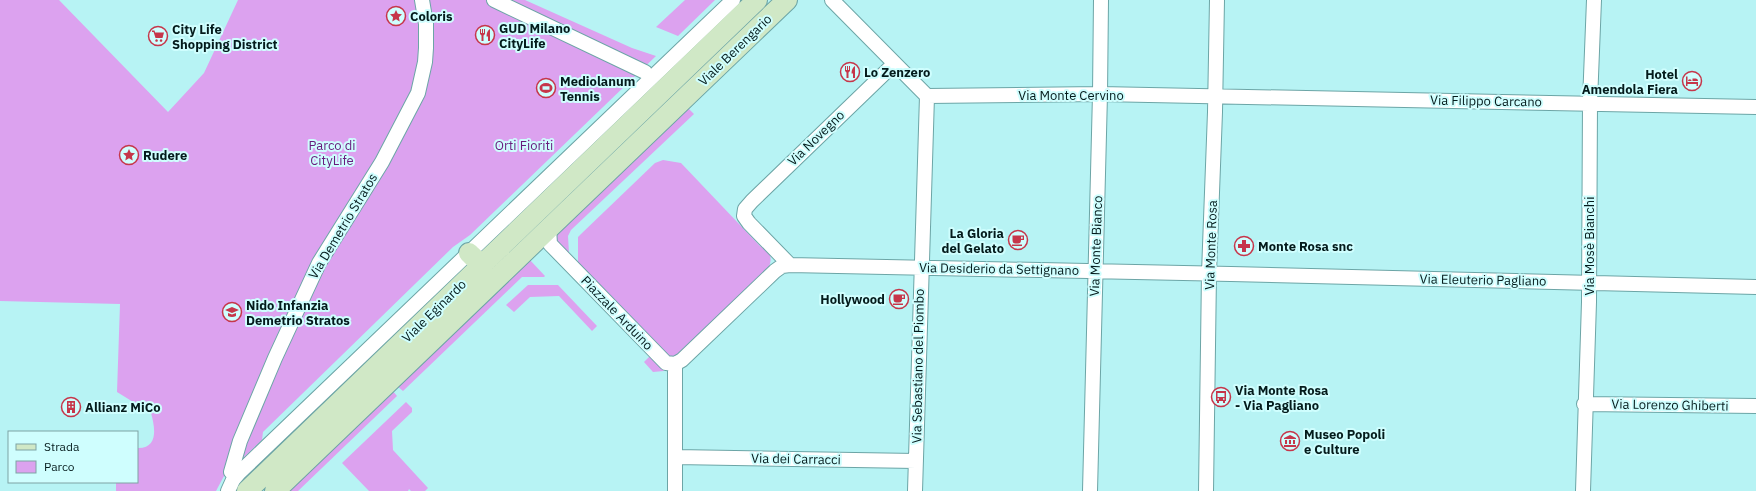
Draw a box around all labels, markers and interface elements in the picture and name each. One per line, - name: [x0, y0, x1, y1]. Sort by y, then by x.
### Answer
- place icon: Coloris: [385, 5, 407, 27]
- place label: Coloris: [410, 8, 453, 25]
- street label: Viale Berengario: [695, 11, 775, 89]
- place label: GUD Milano CityLife: [499, 20, 570, 52]
- place label: City Life Shopping District: [172, 21, 278, 53]
- restaurant icon: GUD Milano CityLife: [474, 24, 496, 46]
- supermarket icon: City Life Shopping District: [147, 25, 169, 47]
- restaurant icon: Lo Zenzero: [839, 61, 861, 83]
- place label: Lo Zenzero: [864, 64, 930, 81]
- place label: Hotel Amendola Fiera: [1582, 66, 1678, 98]
- hotel icon: Hotel Amendola Fiera: [1681, 70, 1703, 92]
- place label: Mediolanum Tennis: [560, 73, 635, 105]
- sports icon: Mediolanum Tennis: [535, 77, 557, 99]
- street label: Via Monte Cervino: [1018, 87, 1124, 104]
- street label: Via Filippo Carcano: [1430, 92, 1542, 110]
- street label: Via Novegno: [784, 107, 848, 169]
- park label: Parco di CityLife: [309, 137, 356, 169]
- park label: Orti Fioriti: [495, 137, 553, 154]
- place icon: Rudere: [118, 144, 140, 166]
- place label: Rudere: [143, 147, 187, 164]
- street label: Via Demetrio Stratos: [305, 170, 381, 282]
- street label: Via Monte Bianco: [1086, 195, 1106, 297]
- street label: Via Mosè Bianchi: [1581, 197, 1598, 295]
- street label: Via Monte Rosa: [1201, 200, 1221, 290]
- place label: La Gloria del Gelato: [942, 225, 1004, 257]
- cafe icon: La Gloria del Gelato: [1007, 229, 1029, 251]
- pharmacy icon: Monte Rosa snc: [1233, 235, 1255, 257]
- place label: Monte Rosa snc: [1258, 238, 1353, 255]
- street label: Via Desiderio da Settignano: [919, 259, 1079, 279]
- street label: Via Eleuterio Pagliano: [1419, 270, 1547, 290]
- street label: Piazzale Arduino: [577, 272, 657, 354]
- street label: Viale Eginardo: [398, 276, 470, 346]
- cafe icon: Hollywood: [888, 288, 910, 310]
- street label: Via Sebastiano del Piombo: [908, 288, 928, 444]
- place label: Hollywood: [820, 291, 885, 308]
- place label: Nido Infanzia Demetrio Stratos: [246, 297, 350, 329]
- school or university icon: Nido Infanzia Demetrio Stratos: [221, 301, 243, 323]
- place label: Via Monte Rosa - Via Pagliano: [1235, 382, 1329, 414]
- bus stop icon: Via Monte Rosa - Via Pagliano: [1210, 386, 1232, 408]
- street label: Via Lorenzo Ghiberti: [1611, 395, 1729, 415]
- building icon: Allianz MiCo: [60, 396, 82, 418]
- place label: Allianz MiCo: [85, 399, 161, 416]
- place label: Museo Popoli e Culture: [1304, 426, 1385, 458]
- museum icon: Museo Popoli e Culture: [1279, 430, 1301, 452]
- legend: [8, 431, 138, 483]
- text: Strada: [44, 439, 80, 454]
- street label: Via dei Carracci: [751, 450, 841, 468]
- text: Parco: [44, 459, 75, 474]

